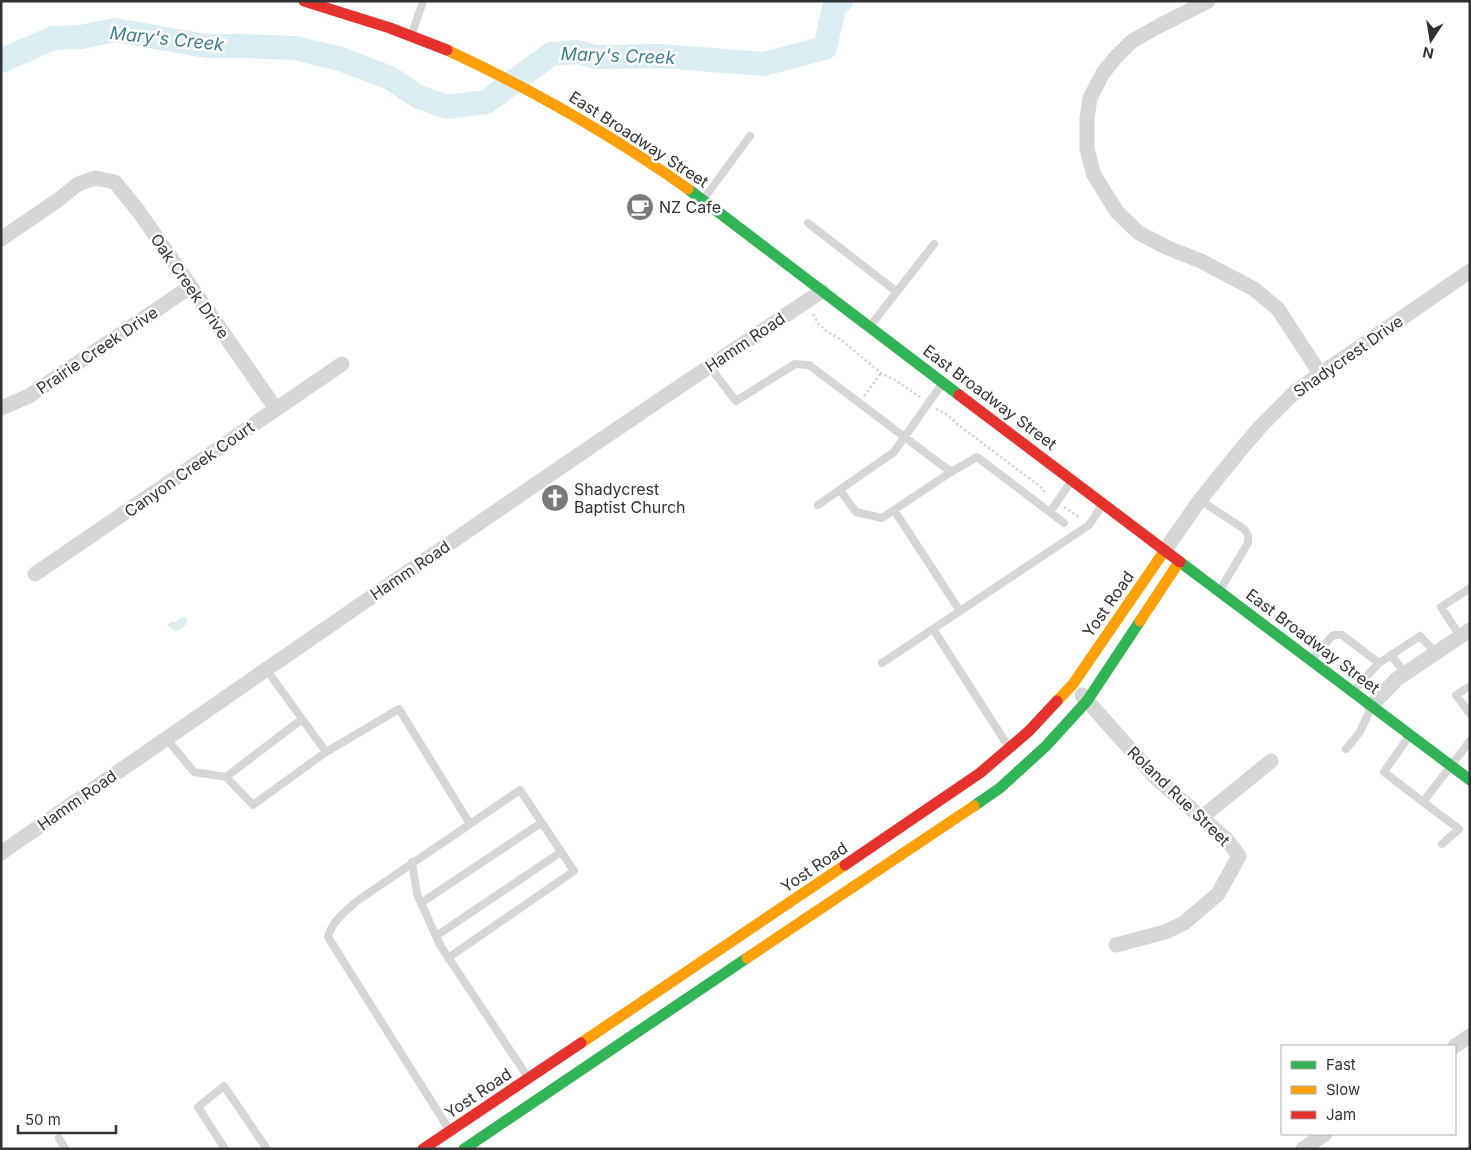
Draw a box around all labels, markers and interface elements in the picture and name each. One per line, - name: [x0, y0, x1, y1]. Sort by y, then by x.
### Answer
- north arrow: [1406, 15, 1456, 65]
- water label: Mary's Creek: [109, 22, 226, 55]
- water label: Mary's Creek: [560, 43, 677, 68]
- text: N: [1421, 44, 1435, 63]
- street label: East Broadway Street: [566, 86, 712, 192]
- cafe icon: NZ Cafe: [625, 192, 655, 222]
- place label: NZ Cafe: [659, 197, 721, 217]
- street label: Oak Creek Drive: [146, 230, 234, 342]
- street label: Prairie Creek Drive: [32, 302, 162, 398]
- street label: Hamm Road: [701, 308, 789, 376]
- street label: Shadycrest Drive: [1289, 311, 1407, 401]
- street label: East Broadway Street: [919, 340, 1061, 454]
- street label: Canyon Creek Court: [120, 417, 258, 521]
- place label: Shadycrest Baptist Church: [574, 479, 686, 517]
- church icon: Shadycrest Baptist Church: [540, 483, 570, 513]
- street label: Hamm Road: [366, 536, 454, 604]
- street label: Yost Road: [1078, 567, 1138, 641]
- street label: East Broadway Street: [1242, 584, 1384, 698]
- street label: Roland Rue Street: [1123, 742, 1235, 850]
- street label: Hamm Road: [34, 765, 120, 835]
- street label: Yost Road: [777, 837, 851, 897]
- legend: [1281, 1045, 1456, 1135]
- text: Fast: [1326, 1055, 1356, 1074]
- street label: Yost Road: [441, 1063, 515, 1123]
- text: Slow: [1326, 1080, 1360, 1099]
- scale bar: [18, 1102, 115, 1134]
- text: Jam: [1326, 1105, 1356, 1124]
- text: 50 m: [25, 1110, 61, 1129]

